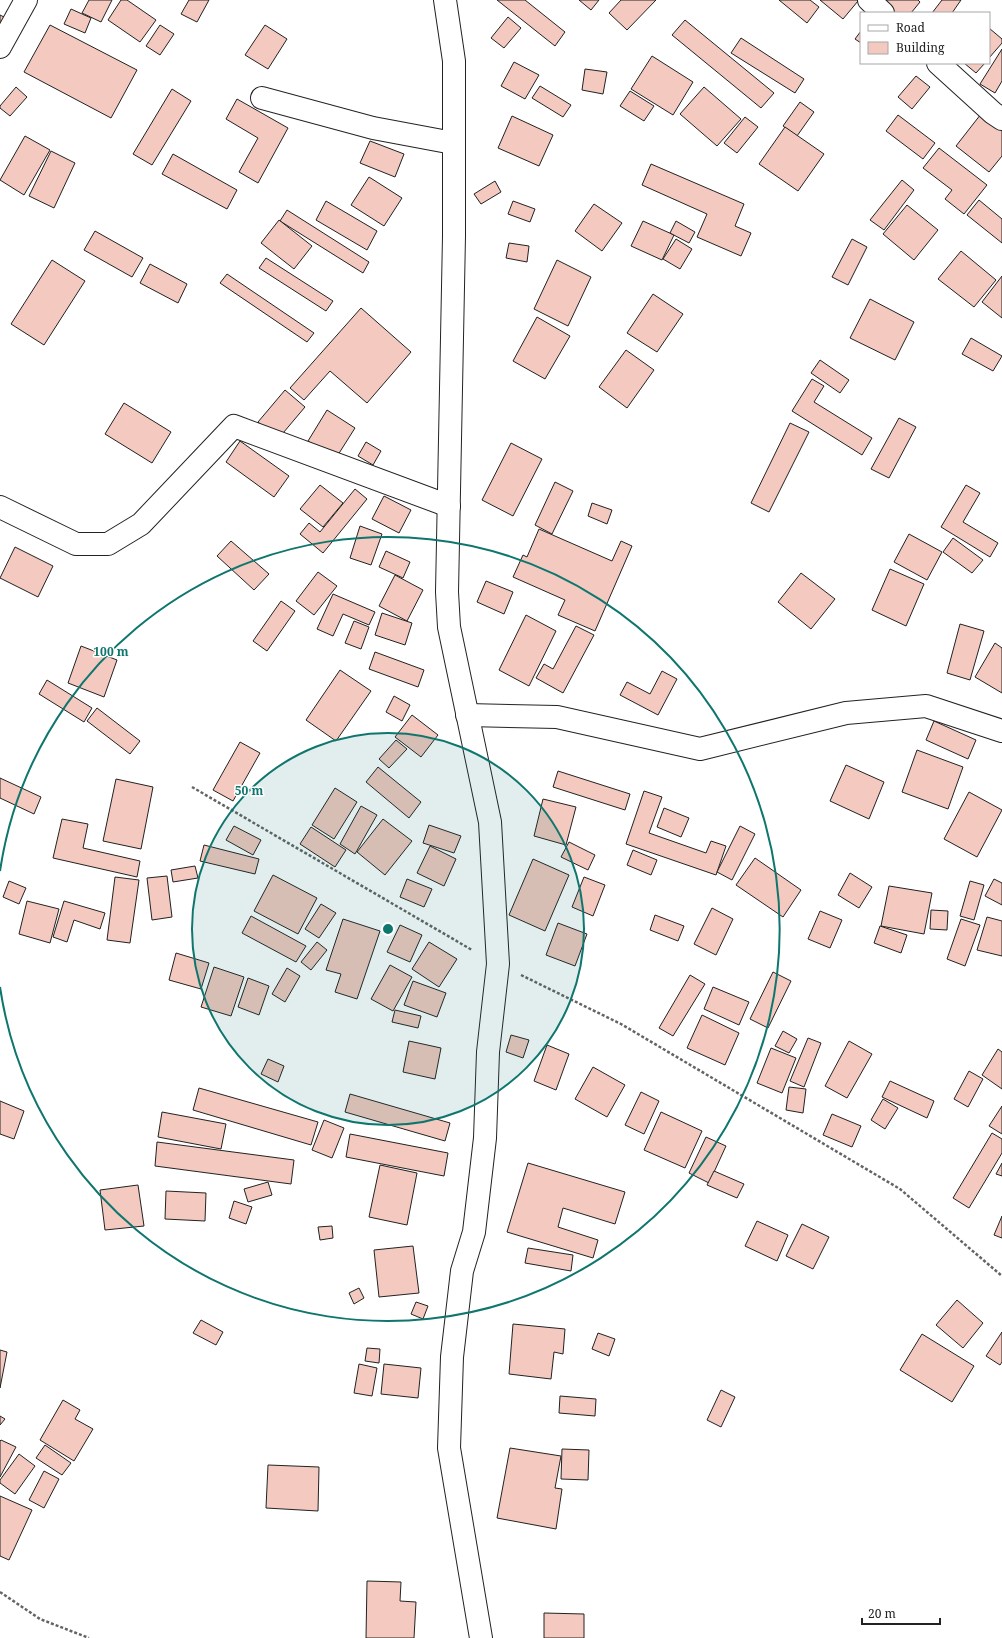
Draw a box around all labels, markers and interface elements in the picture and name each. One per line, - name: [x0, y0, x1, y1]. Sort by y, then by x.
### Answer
- legend: [860, 12, 990, 64]
- text: Road: [896, 19, 926, 36]
- text: Building: [896, 39, 945, 56]
- text: 100 m: [93, 643, 129, 660]
- text: 50 m: [235, 782, 263, 799]
- centre of rings: [381, 922, 395, 936]
- scale bar: [862, 1600, 940, 1626]
- text: 20 m: [868, 1605, 896, 1622]

